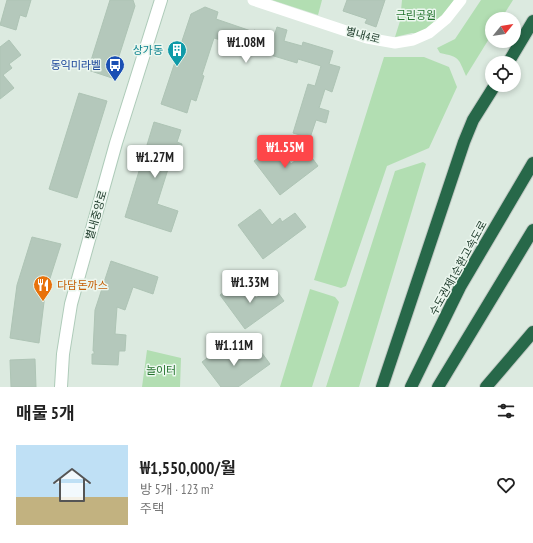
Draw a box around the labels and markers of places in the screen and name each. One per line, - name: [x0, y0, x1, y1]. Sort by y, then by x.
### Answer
- pin: ₩1.08M: [213, 30, 279, 64]
- building icon: 상가동: [166, 39, 188, 67]
- place label: 상가동: [133, 43, 163, 57]
- bus stop icon: 동익미라벨: [104, 54, 126, 82]
- place label: 동익미라벨: [50, 58, 101, 72]
- pin: ₩1.55M: [252, 135, 318, 169]
- pin: ₩1.27M: [122, 145, 188, 179]
- pin: ₩1.33M: [217, 270, 283, 304]
- restaurant icon: 다담돈까스: [32, 274, 54, 302]
- place label: 다담돈까스: [57, 278, 108, 292]
- pin: ₩1.11M: [201, 333, 267, 367]

